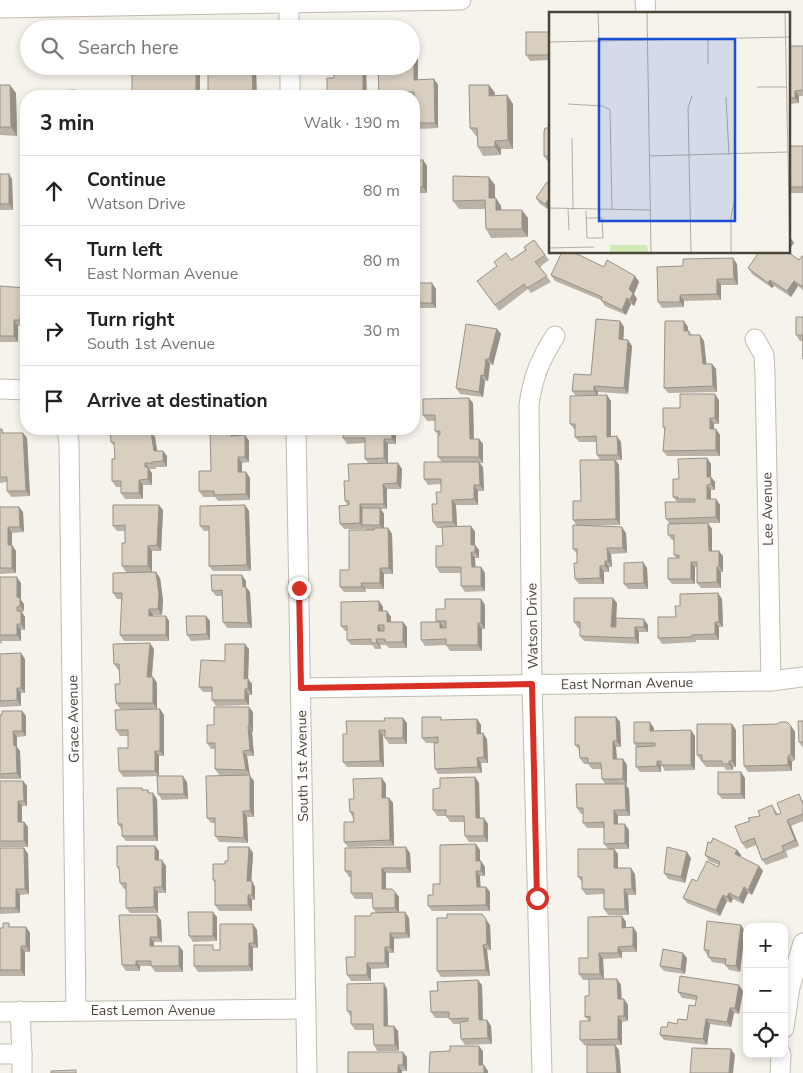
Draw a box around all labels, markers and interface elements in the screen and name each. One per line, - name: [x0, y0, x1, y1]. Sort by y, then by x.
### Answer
- inset map: [549, 12, 790, 254]
- search box: [20, 20, 420, 75]
- icon: search: [38, 34, 66, 62]
- text: Search here: [78, 35, 179, 61]
- text: 3 min: [40, 109, 94, 137]
- text: Walk · 190 m: [304, 112, 400, 134]
- text: Continue: [87, 167, 166, 193]
- icon: ahead: [40, 177, 68, 205]
- text: 80 m: [363, 180, 400, 202]
- text: Watson Drive: [87, 193, 186, 215]
- text: Turn left: [87, 237, 162, 263]
- icon: left: [40, 247, 68, 275]
- text: 80 m: [363, 250, 400, 272]
- text: East Norman Avenue: [87, 263, 238, 285]
- text: Turn right: [87, 307, 174, 333]
- icon: right: [40, 317, 68, 345]
- text: 30 m: [363, 320, 400, 342]
- text: South 1st Avenue: [87, 333, 215, 355]
- icon: arrive: [40, 387, 68, 415]
- text: Arrive at destination: [87, 388, 268, 414]
- street label: Lee Avenue: [757, 472, 778, 546]
- route end: [288, 577, 311, 600]
- street label: Watson Drive: [522, 583, 543, 669]
- street label: East Norman Avenue: [561, 673, 693, 694]
- street label: Grace Avenue: [63, 675, 84, 763]
- street label: South 1st Avenue: [292, 710, 313, 822]
- route start: [526, 887, 549, 910]
- map controls: [743, 923, 788, 1058]
- button: +: [743, 923, 788, 968]
- button: −: [743, 968, 788, 1013]
- street label: East Lemon Avenue: [91, 1001, 215, 1020]
- button: locate: [743, 1013, 788, 1058]

